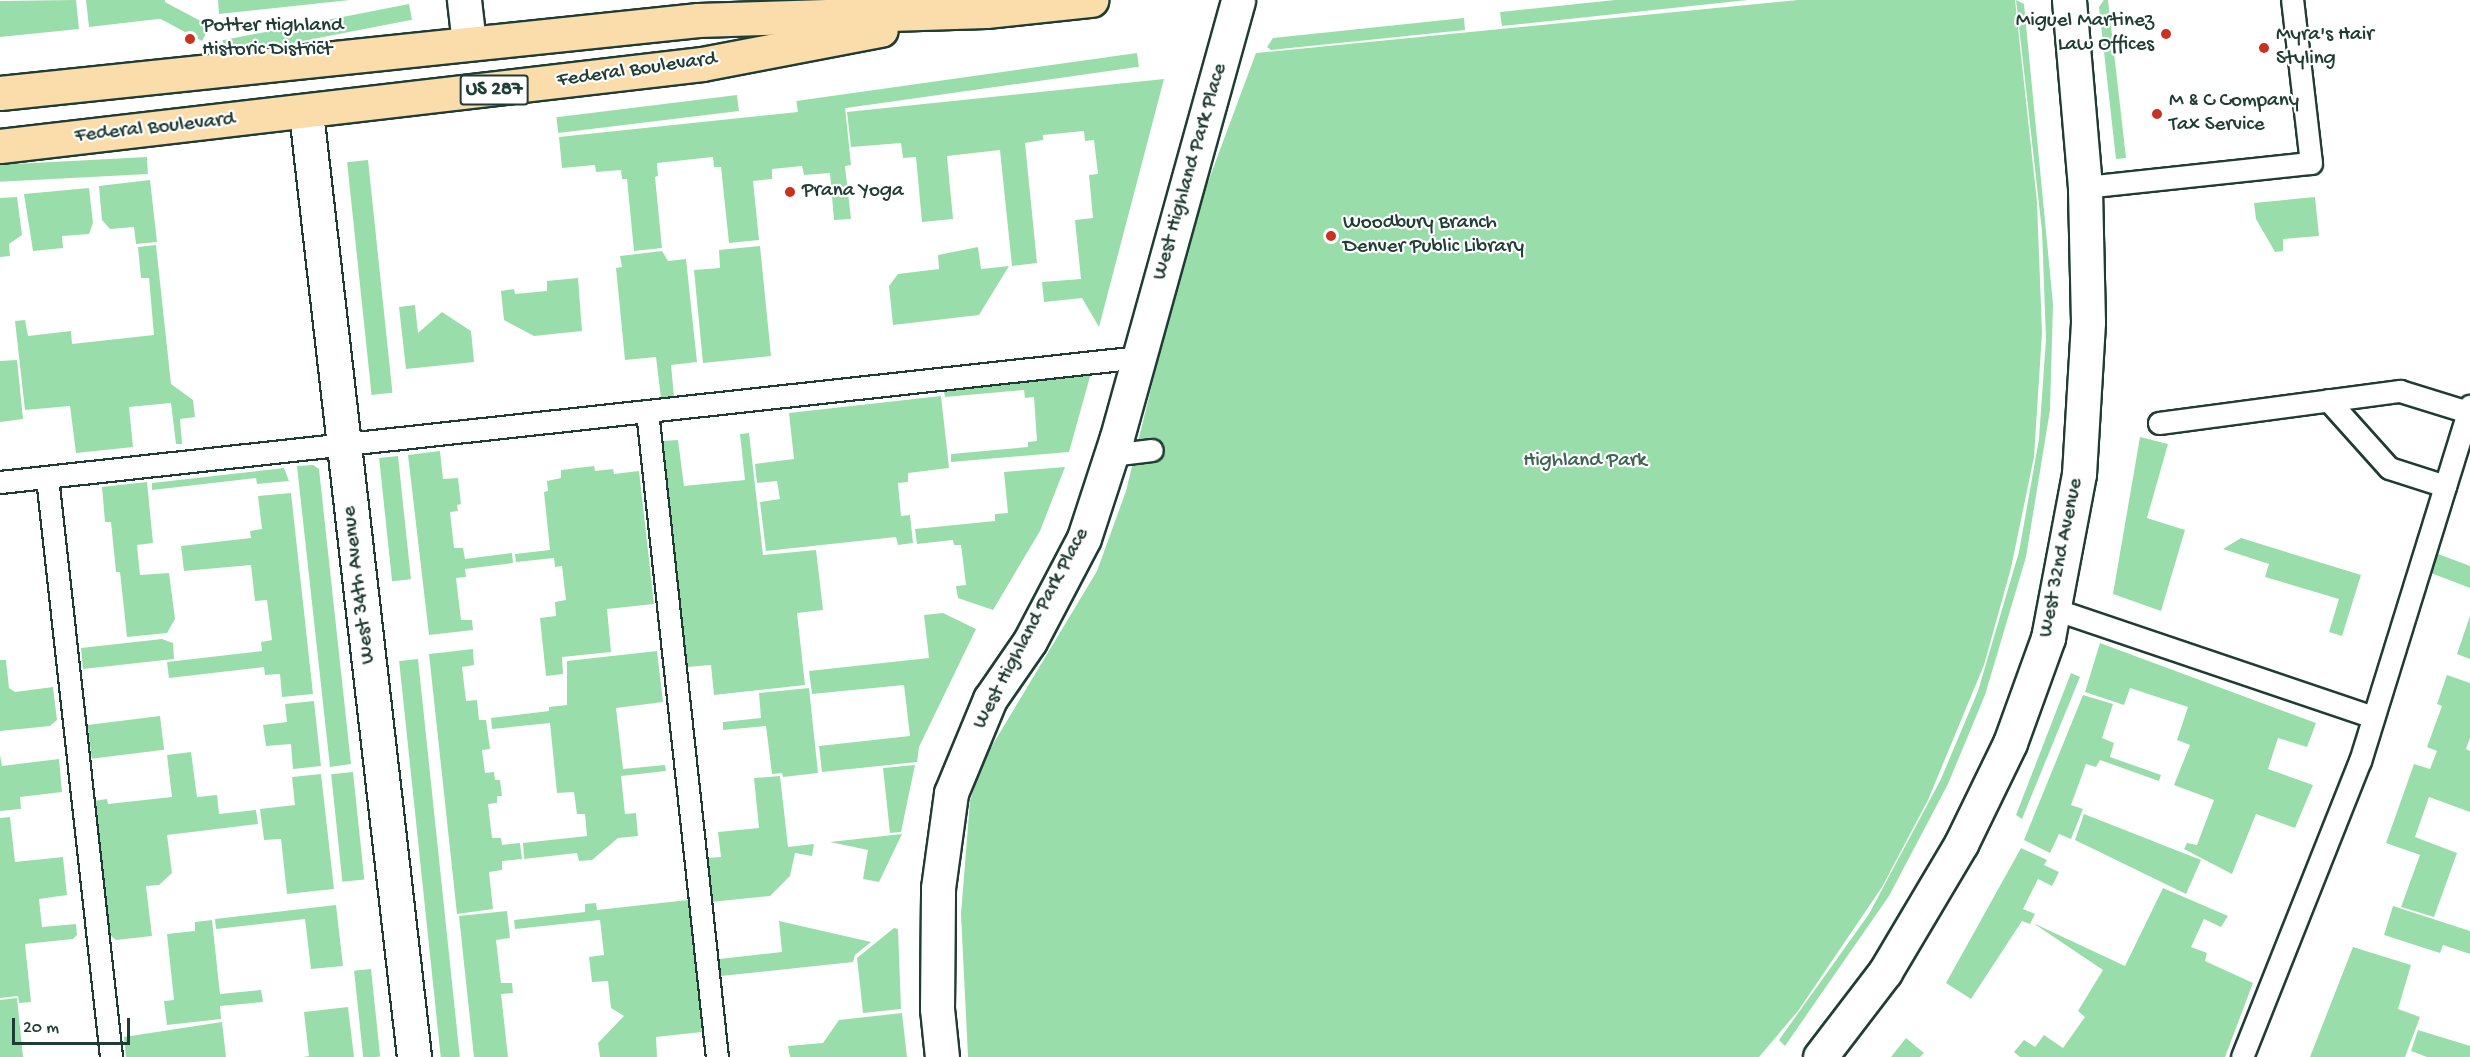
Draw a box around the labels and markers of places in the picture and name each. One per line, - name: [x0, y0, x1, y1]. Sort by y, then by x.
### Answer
- place label: Miguel Martinez Law Offices: [2016, 9, 2154, 59]
- place label: Potter Highland Historic District: [202, 14, 343, 64]
- place label: Myra's Hair Styling: [2276, 23, 2374, 73]
- marker: Miguel Martinez Law Offices: [2159, 27, 2173, 41]
- marker: Potter Highland Historic District: [183, 32, 197, 46]
- marker: Myra's Hair Styling: [2257, 41, 2271, 55]
- place label: M & C Company Tax Service: [2169, 89, 2299, 139]
- marker: M & C Company Tax Service: [2150, 107, 2164, 121]
- place label: Prana Yoga: [802, 179, 904, 205]
- marker: Prana Yoga: [783, 185, 797, 199]
- place label: Woodbury Branch Denver Public Library: [1343, 211, 1524, 261]
- marker: Woodbury Branch Denver Public Library: [1324, 229, 1338, 243]

